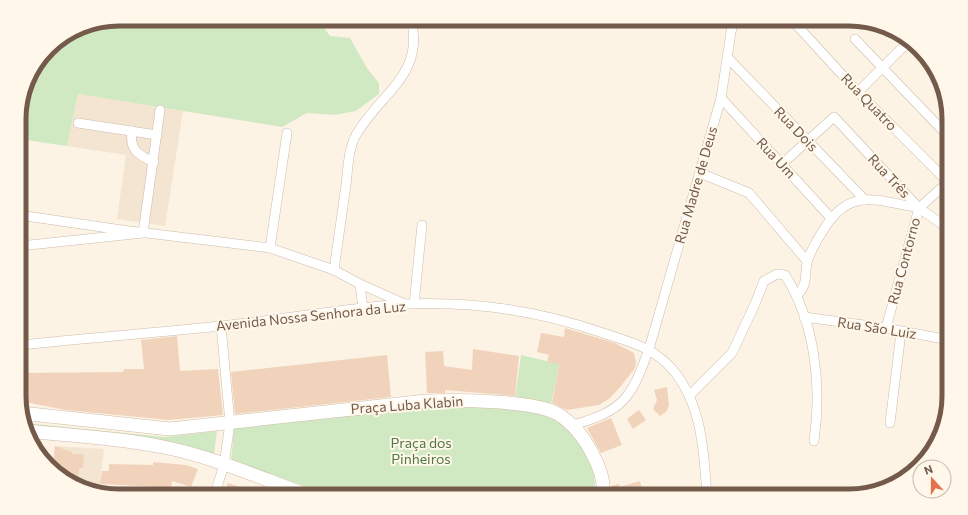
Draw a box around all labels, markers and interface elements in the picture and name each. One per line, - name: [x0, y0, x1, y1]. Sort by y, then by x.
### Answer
- street label: Rua Quatro: [838, 69, 901, 134]
- street label: Rua Dois: [771, 103, 822, 155]
- street label: Rua Madre de Deus: [671, 124, 720, 245]
- street label: Rua Um: [753, 134, 799, 182]
- street label: Rua Três: [865, 150, 914, 201]
- street label: Rua Contorno: [884, 216, 923, 306]
- street label: Avenida Nossa Senhora da Luz: [215, 297, 407, 334]
- street label: Rua São Luiz: [836, 313, 918, 342]
- street label: Praça Luba Klabin: [350, 392, 464, 417]
- park label: Praça dos Pinheiros: [390, 434, 452, 467]
- north arrow: [912, 459, 952, 499]
- text: N: [922, 462, 934, 477]

